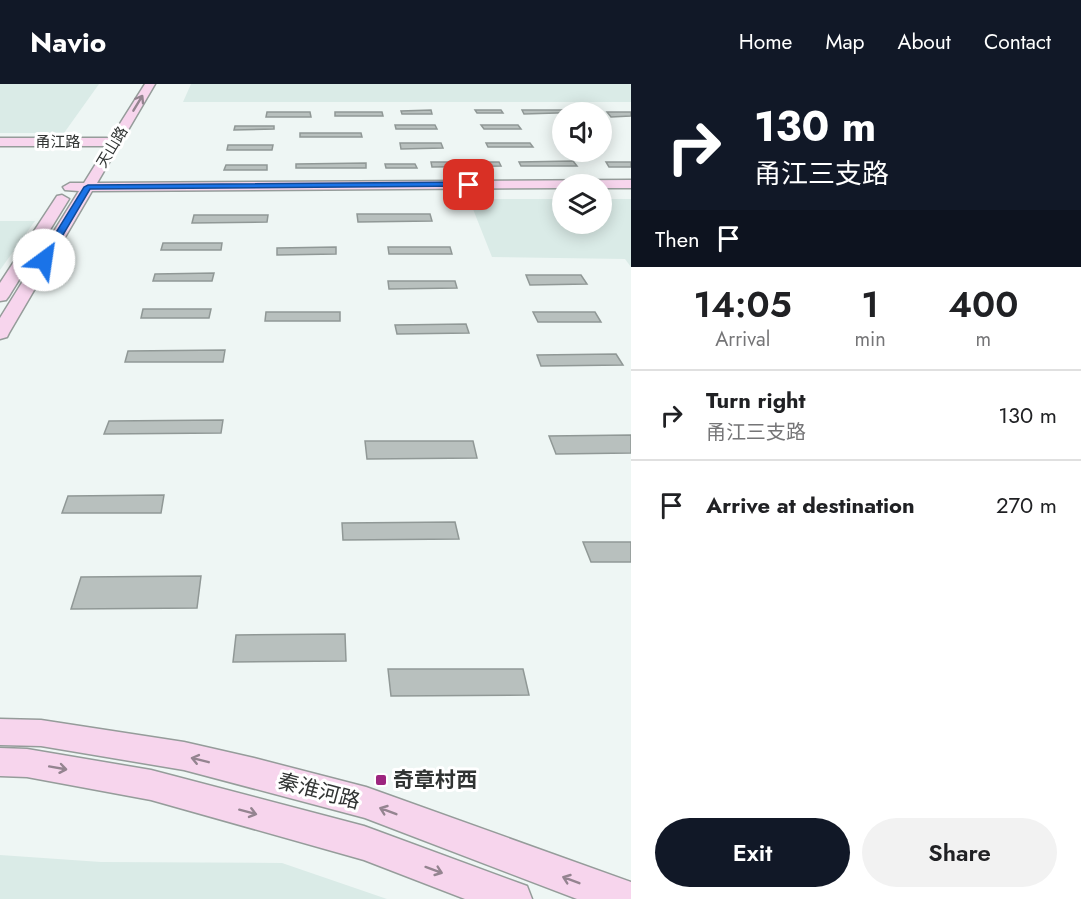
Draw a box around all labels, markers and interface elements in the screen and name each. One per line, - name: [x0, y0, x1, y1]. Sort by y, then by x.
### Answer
- text: Navio: [30, 22, 106, 63]
- text: Home: [739, 27, 792, 57]
- text: Map: [825, 27, 865, 57]
- text: About: [898, 27, 951, 57]
- text: Contact: [984, 27, 1051, 57]
- one-way arrow: [133, 95, 145, 112]
- text: 130 m: [754, 96, 876, 157]
- map controls: [552, 102, 612, 234]
- button: sound: [552, 102, 612, 162]
- icon: right: [655, 108, 733, 186]
- street label: 天山路: [91, 122, 133, 172]
- street label: 甬江路: [35, 131, 81, 153]
- text: 甬江三支路: [754, 154, 889, 193]
- pin: [443, 159, 494, 210]
- icon: arrive: [452, 168, 485, 201]
- button: layers: [552, 174, 612, 234]
- icon: arrive: [712, 222, 745, 255]
- text: Then: [655, 223, 700, 255]
- position arrow: [12, 228, 76, 292]
- text: 14:05: [694, 278, 792, 330]
- text: 1: [861, 278, 879, 330]
- text: 400: [948, 278, 1018, 330]
- text: Arrival: [715, 325, 770, 354]
- text: min: [854, 325, 886, 354]
- text: m: [976, 325, 991, 354]
- text: Turn right: [706, 384, 806, 416]
- icon: right: [655, 399, 688, 432]
- text: 130 m: [998, 399, 1057, 431]
- text: 甬江三支路: [706, 418, 806, 447]
- icon: arrive: [655, 489, 688, 522]
- text: Arrive at destination: [706, 489, 915, 521]
- text: 270 m: [996, 489, 1057, 521]
- one-way arrow: [191, 754, 210, 766]
- one-way arrow: [48, 763, 67, 774]
- place label: 奇章村西: [393, 765, 477, 795]
- street label: 秦淮河路: [275, 766, 363, 816]
- marker: 奇章村西: [374, 773, 388, 787]
- one-way arrow: [379, 805, 398, 816]
- one-way arrow: [238, 807, 257, 819]
- button: Exit: [655, 818, 850, 887]
- button: Share: [862, 818, 1057, 887]
- one-way arrow: [424, 865, 443, 876]
- one-way arrow: [562, 874, 580, 885]

